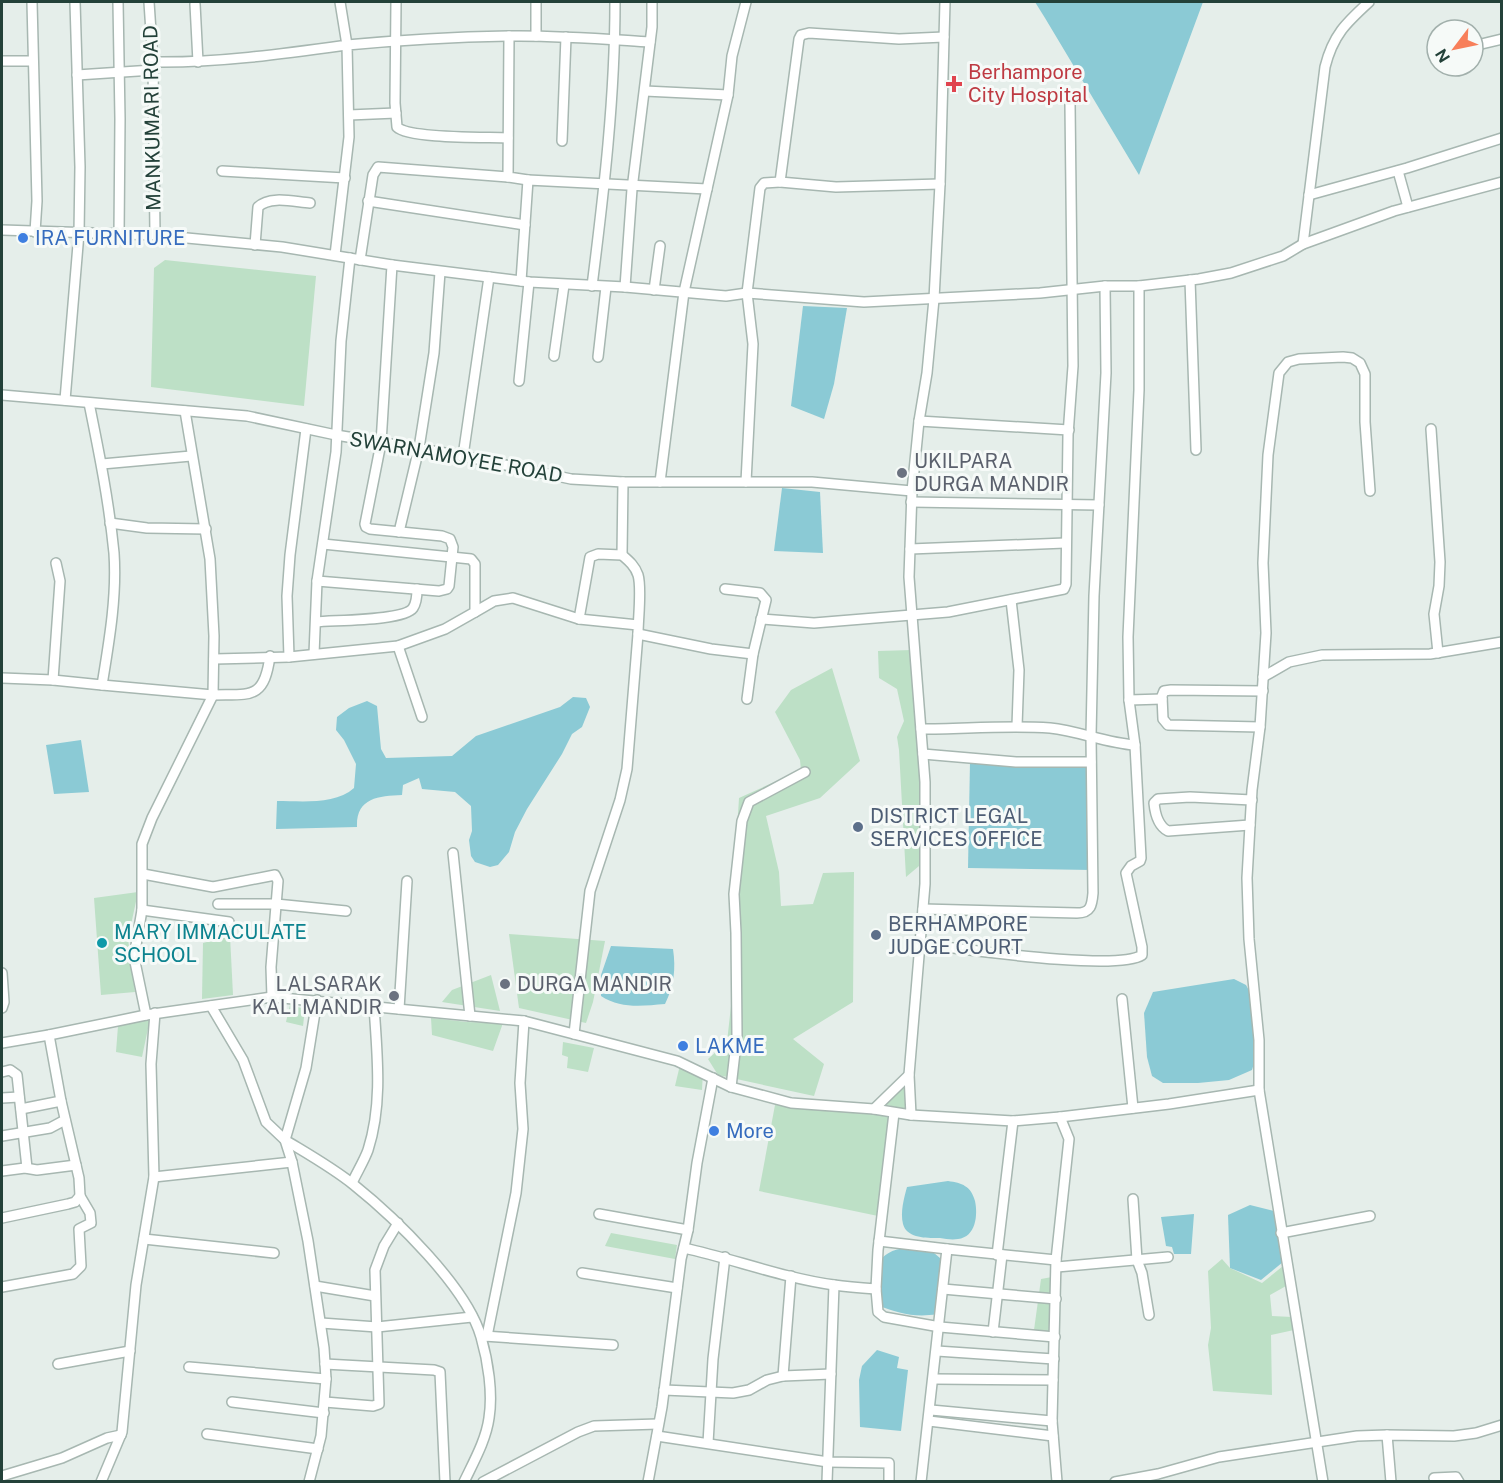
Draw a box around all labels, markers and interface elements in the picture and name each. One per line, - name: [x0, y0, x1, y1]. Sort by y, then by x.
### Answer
- north arrow: [1425, 18, 1485, 78]
- street label: MANKUMARI ROAD: [138, 25, 166, 211]
- text: N: [1431, 45, 1454, 66]
- place label: Berhampore City Hospital: [968, 60, 1088, 107]
- marker: Berhampore City Hospital: [945, 75, 963, 93]
- place label: IRA FURNITURE: [35, 226, 185, 250]
- marker: IRA FURNITURE: [16, 231, 30, 245]
- street label: SWARNAMOYEE ROAD: [348, 426, 564, 488]
- place label: UKILPARA DURGA MANDIR: [914, 449, 1069, 496]
- marker: UKILPARA DURGA MANDIR: [895, 466, 909, 480]
- place label: DISTRICT LEGAL SERVICES OFFICE: [870, 804, 1043, 851]
- marker: DISTRICT LEGAL SERVICES OFFICE: [851, 820, 865, 834]
- place label: BERHAMPORE JUDGE COURT: [888, 912, 1028, 959]
- place label: MARY IMMACULATE SCHOOL: [114, 920, 307, 967]
- marker: BERHAMPORE JUDGE COURT: [869, 928, 883, 942]
- marker: MARY IMMACULATE SCHOOL: [95, 936, 109, 950]
- place label: LALSARAK KALI MANDIR: [252, 972, 382, 1019]
- place label: DURGA MANDIR: [517, 972, 672, 996]
- marker: DURGA MANDIR: [498, 977, 512, 991]
- marker: LALSARAK KALI MANDIR: [387, 989, 401, 1003]
- place label: LAKME: [695, 1034, 765, 1058]
- marker: LAKME: [676, 1039, 690, 1053]
- place label: More: [726, 1119, 774, 1143]
- marker: More: [707, 1124, 721, 1138]

